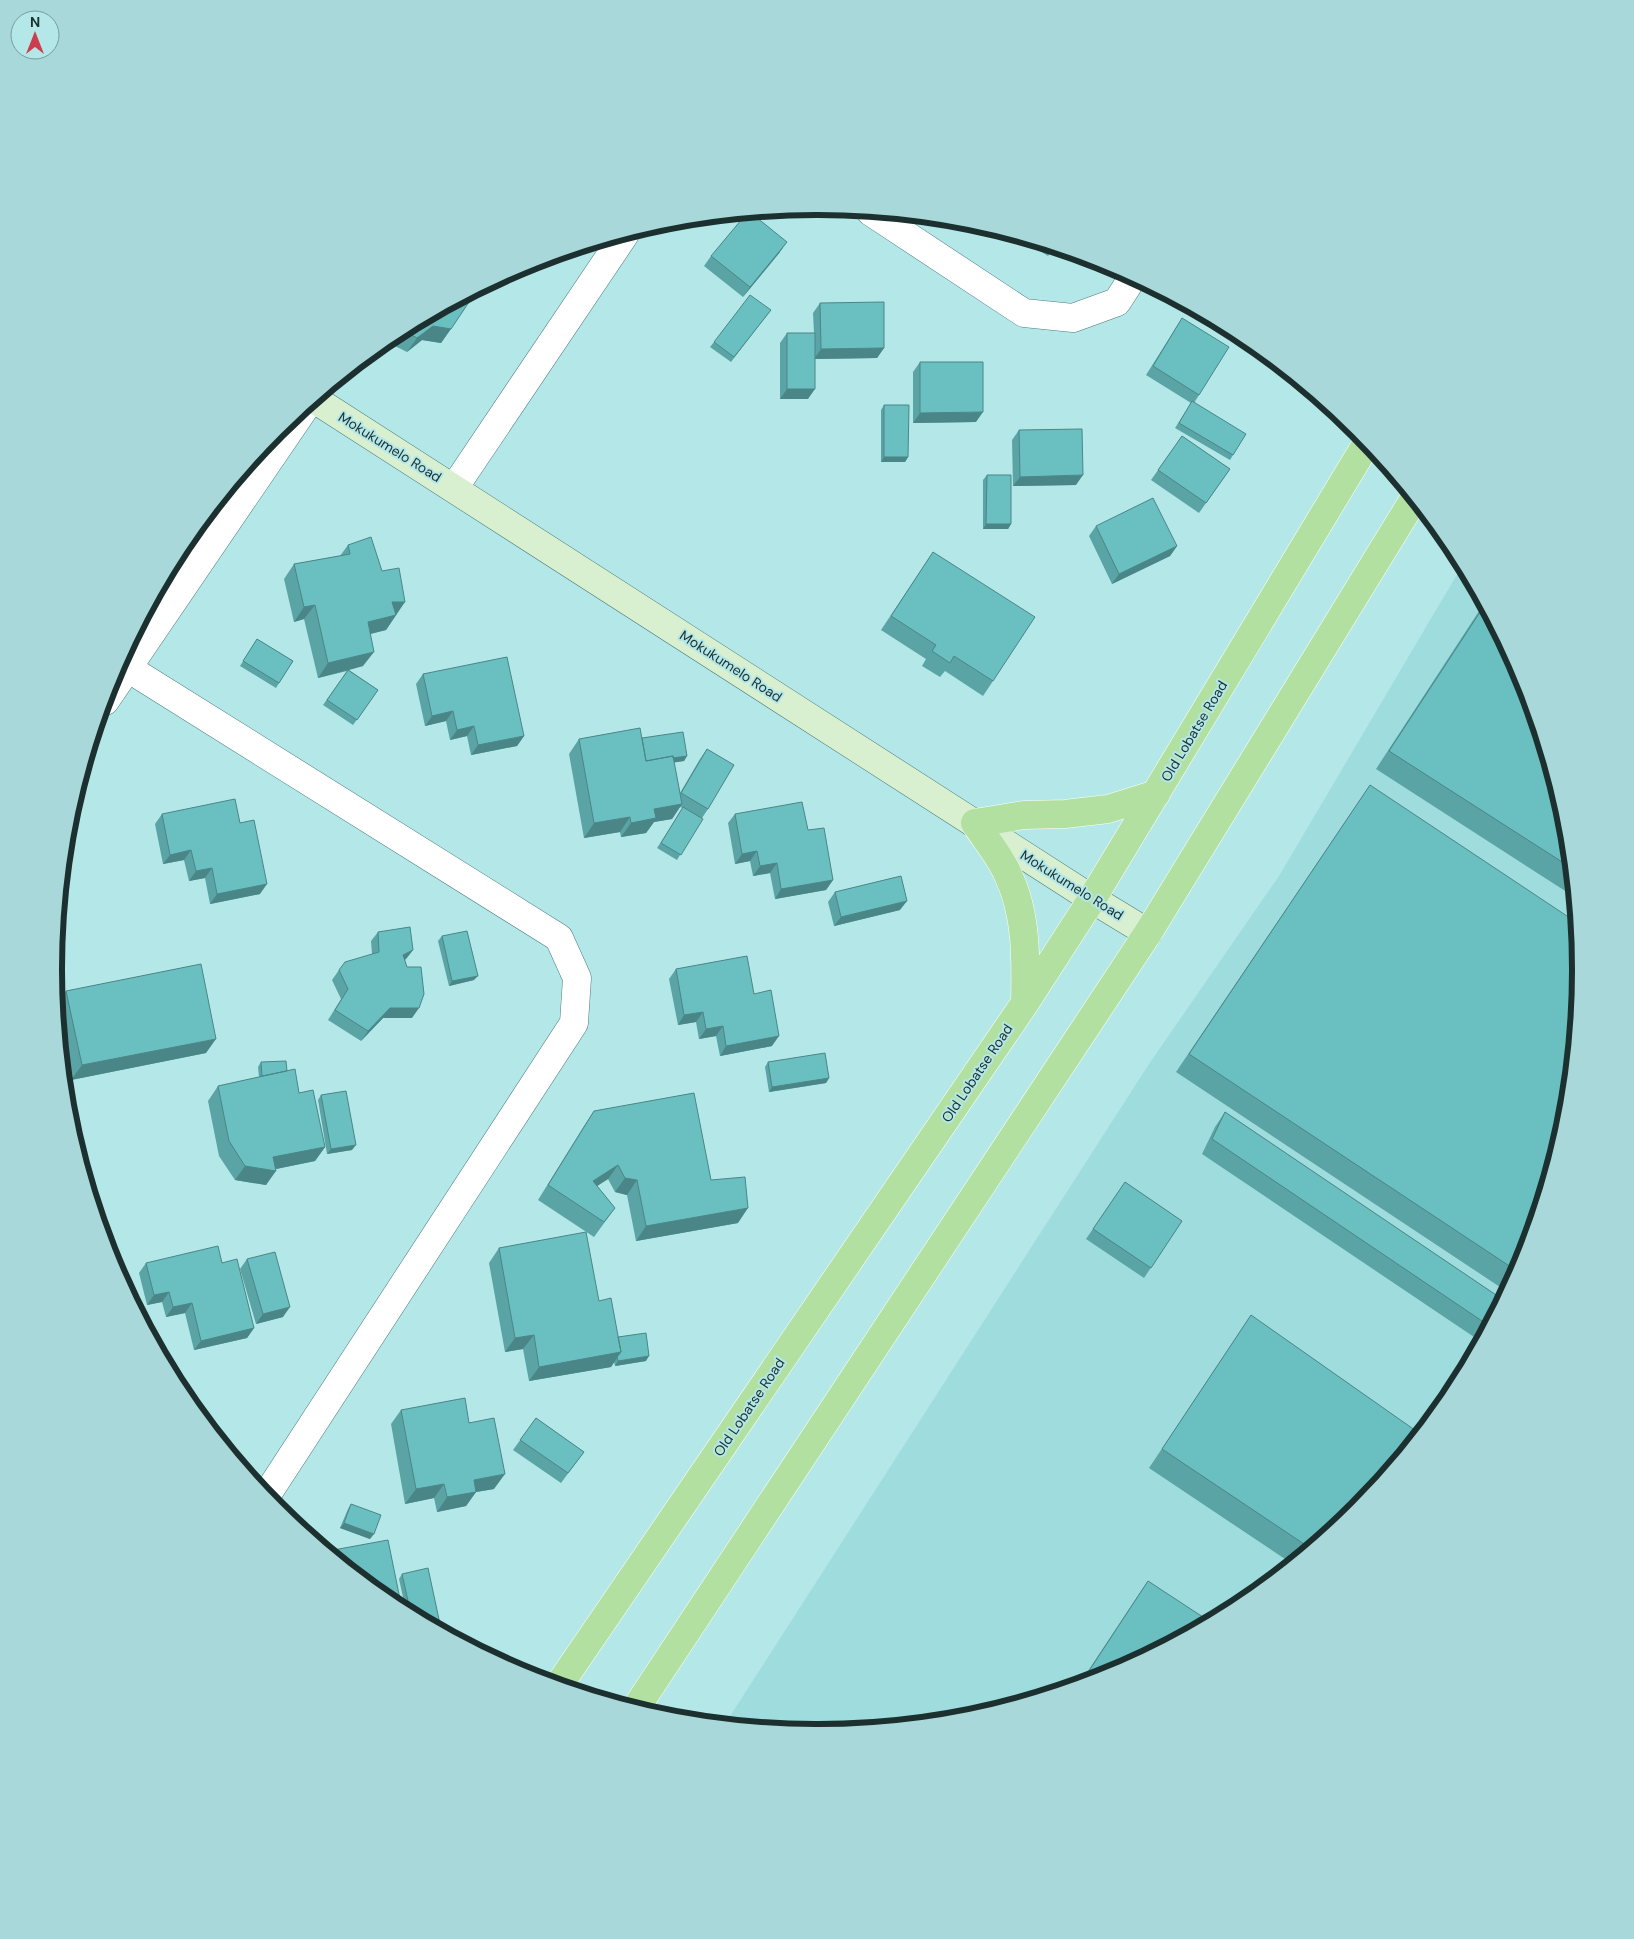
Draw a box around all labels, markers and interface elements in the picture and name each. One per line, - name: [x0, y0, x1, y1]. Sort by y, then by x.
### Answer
- north arrow: [10, 10, 60, 60]
- text: N: [30, 13, 40, 31]
- street label: Mokukumelo Road: [335, 408, 445, 486]
- street label: Mokukumelo Road: [676, 626, 786, 706]
- street label: Old Lobatse Road: [1157, 677, 1231, 785]
- street label: Mokukumelo Road: [1017, 846, 1127, 924]
- street label: Old Lobatse Road: [937, 1020, 1017, 1126]
- street label: Old Lobatse Road: [709, 1354, 789, 1460]

